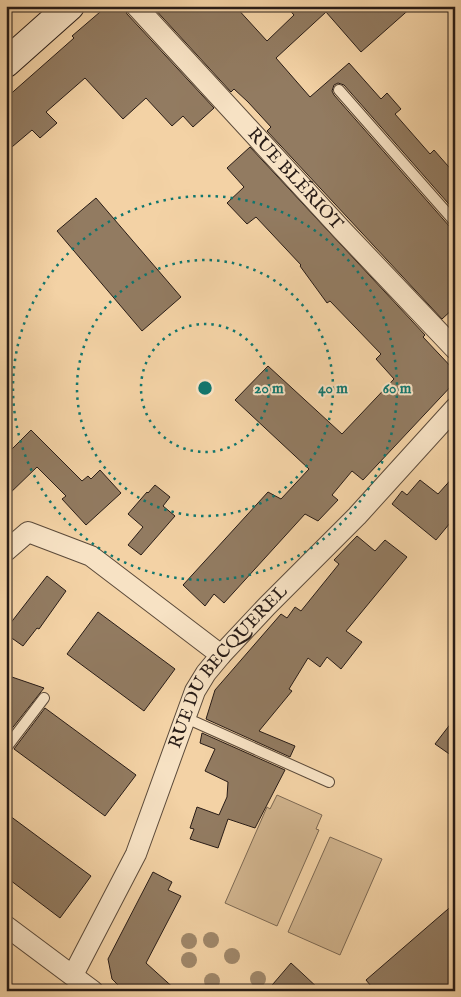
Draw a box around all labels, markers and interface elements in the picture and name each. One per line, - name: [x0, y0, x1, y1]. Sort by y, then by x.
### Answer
- street label: RUE BLÉRIOT: [242, 123, 348, 235]
- centre of rings: [196, 379, 214, 397]
- text: 20 m: [254, 379, 284, 398]
- text: 40 m: [318, 379, 348, 398]
- text: 60 m: [383, 379, 412, 398]
- street label: RUE DU BECQUEREL: [164, 580, 293, 751]

